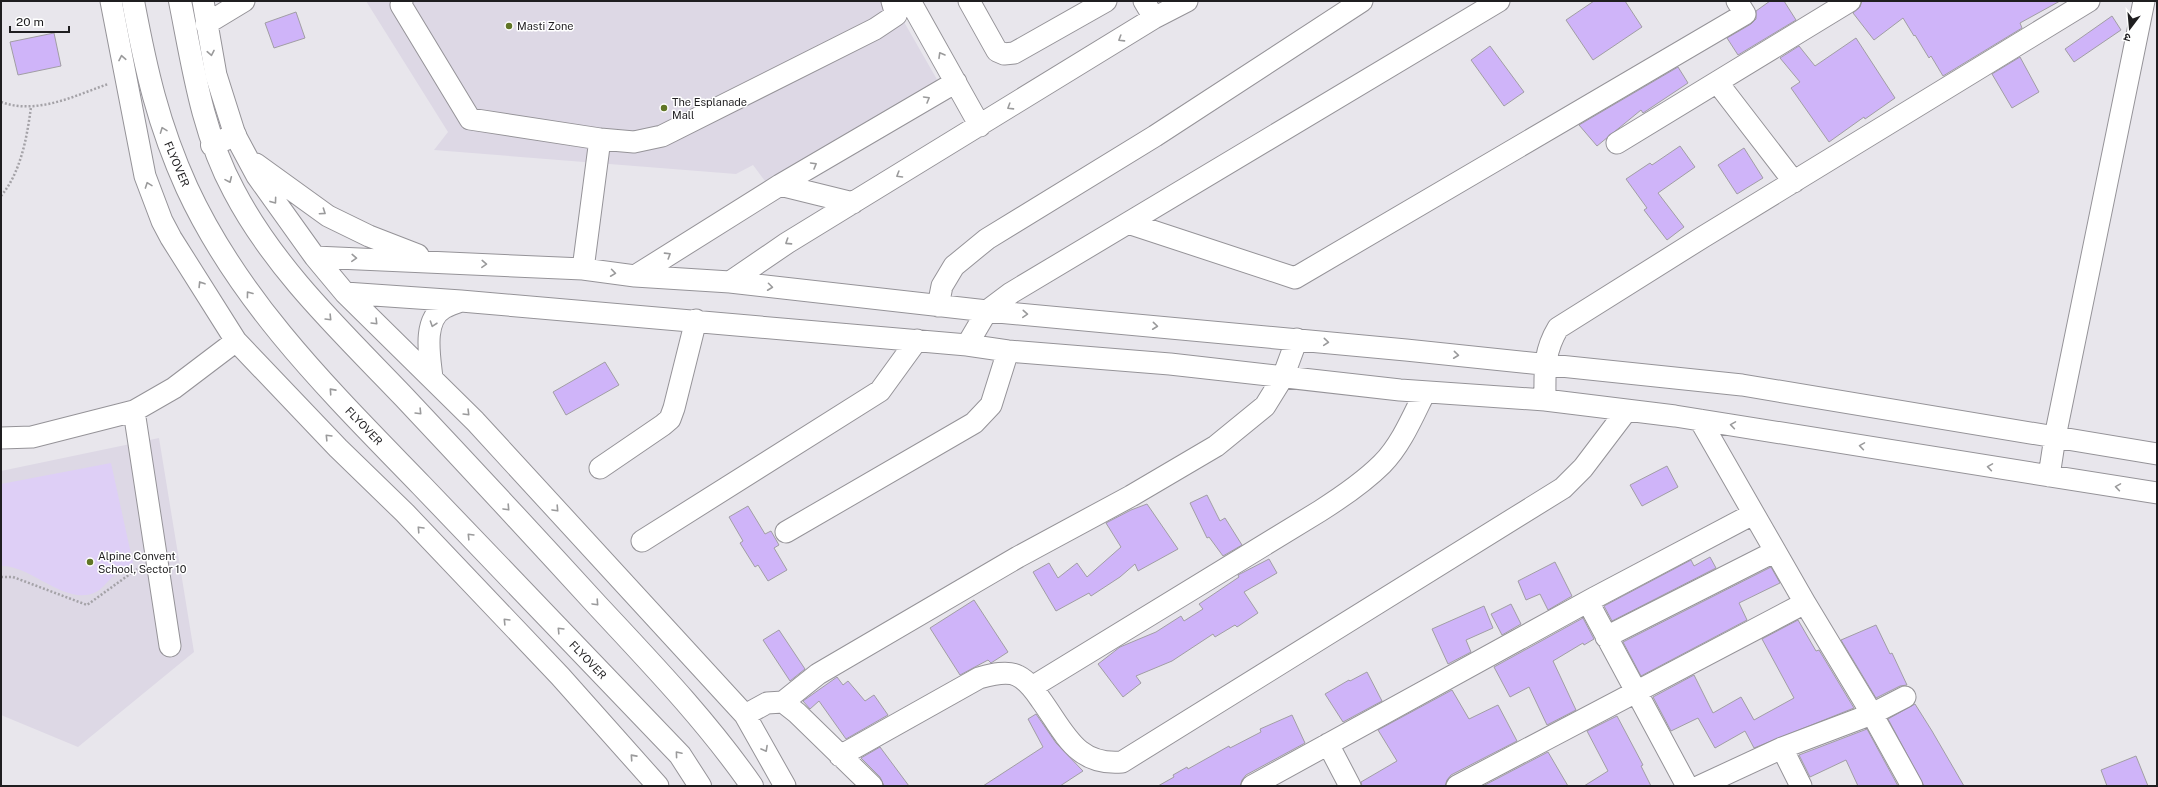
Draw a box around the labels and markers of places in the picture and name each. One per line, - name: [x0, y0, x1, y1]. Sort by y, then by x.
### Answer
- place label: Masti Zone: [517, 20, 574, 32]
- marker: Masti Zone: [504, 21, 514, 31]
- place label: The Esplanade Mall: [672, 96, 747, 121]
- marker: The Esplanade Mall: [659, 103, 669, 113]
- place label: Alpine Convent School, Sector 10: [98, 550, 187, 575]
- marker: Alpine Convent School, Sector 10: [85, 557, 95, 567]

